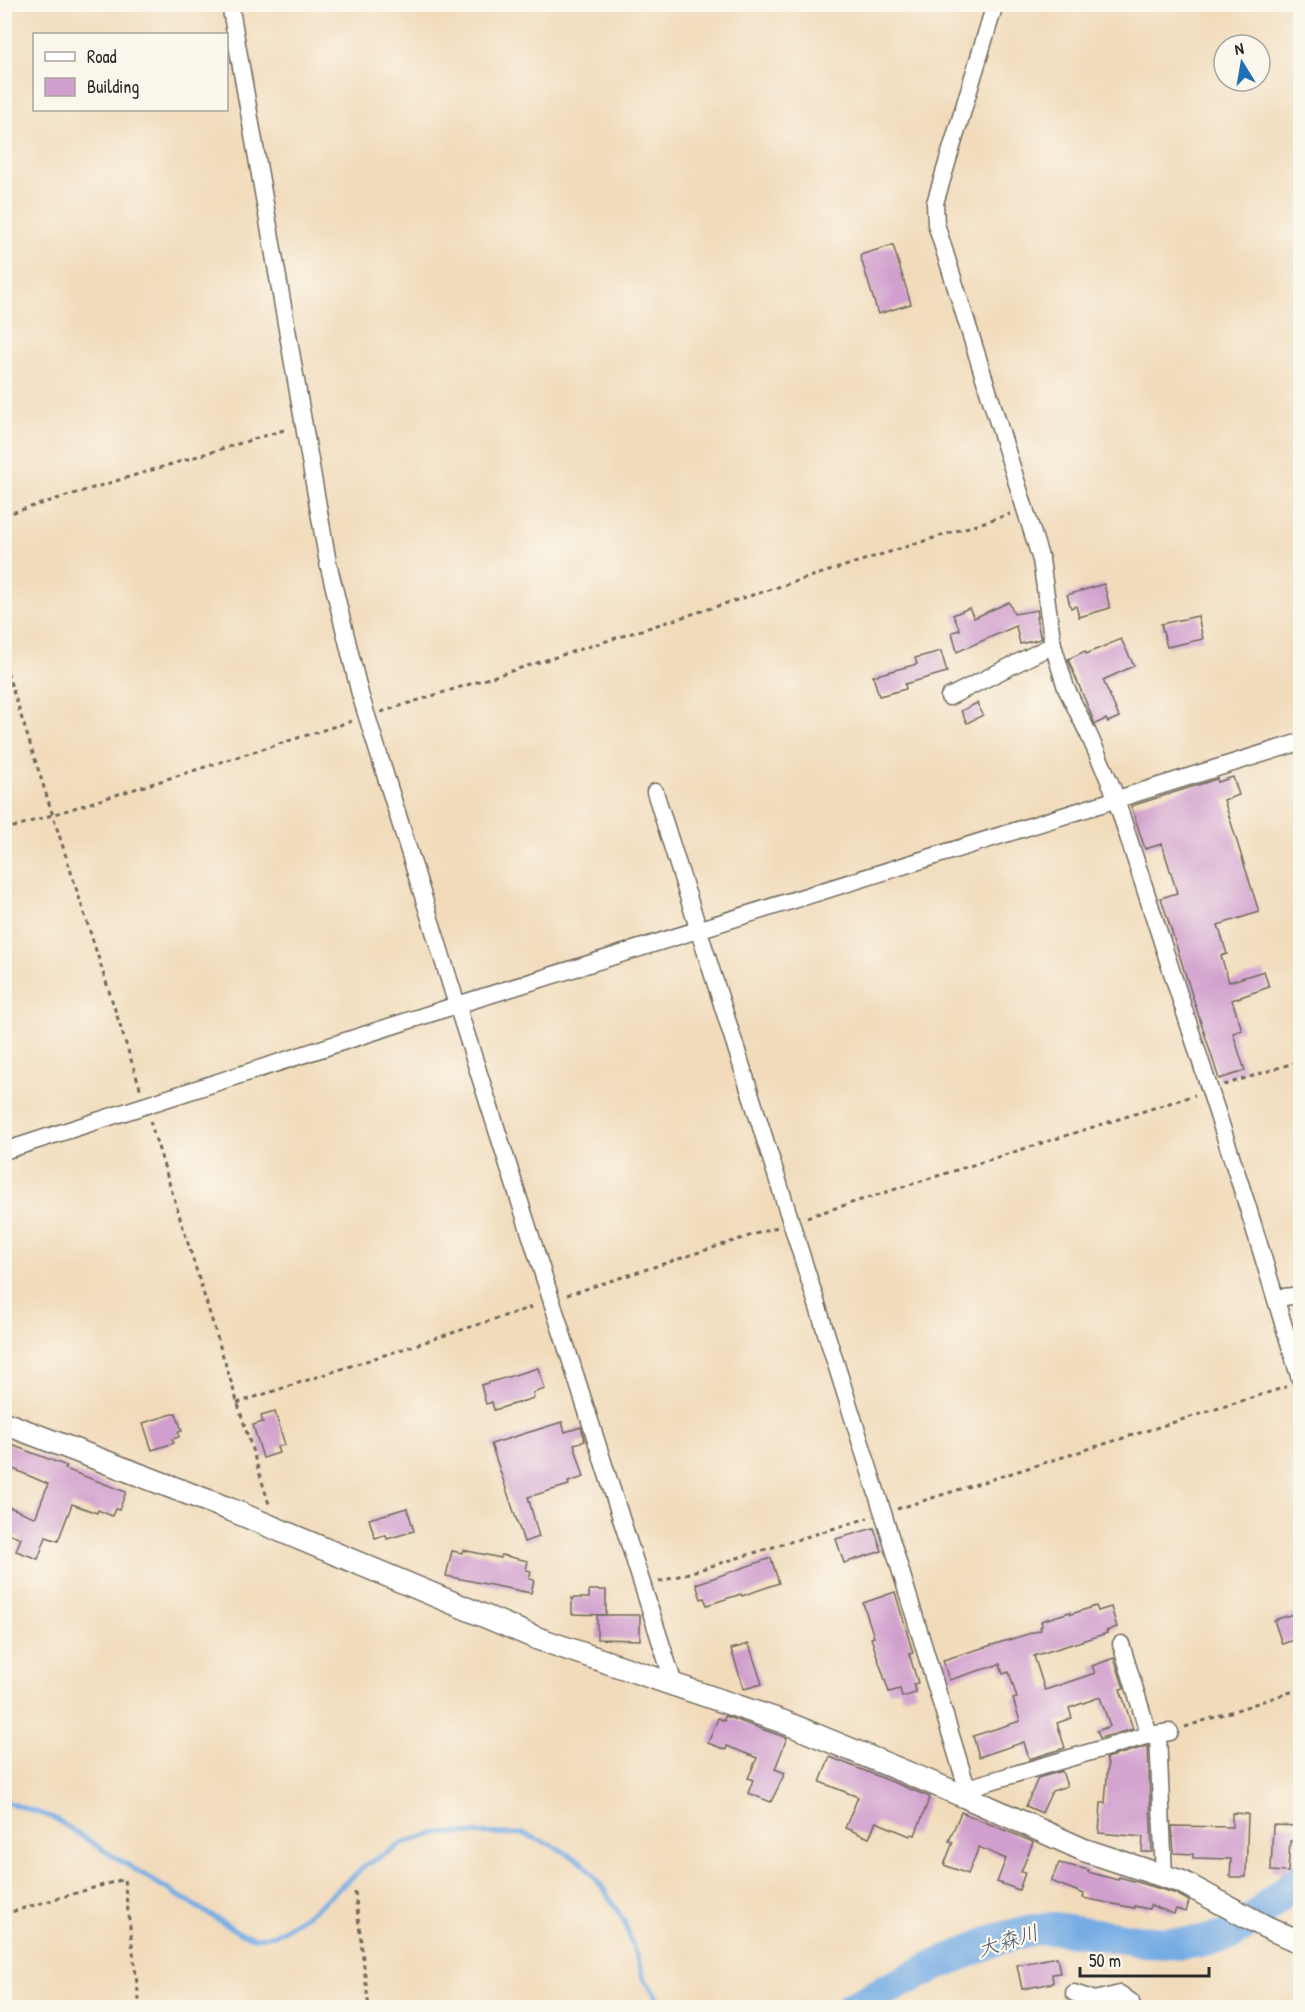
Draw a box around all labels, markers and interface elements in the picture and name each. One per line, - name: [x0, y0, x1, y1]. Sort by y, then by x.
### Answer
- legend: [33, 33, 228, 111]
- north arrow: [1212, 33, 1272, 93]
- text: N: [1233, 37, 1246, 60]
- text: Road: [87, 44, 117, 69]
- text: Building: [87, 74, 139, 99]
- water label: 大森川: [973, 1917, 1042, 1964]
- scale bar: [1080, 1940, 1209, 1978]
- text: 50 m: [1089, 1948, 1121, 1973]

